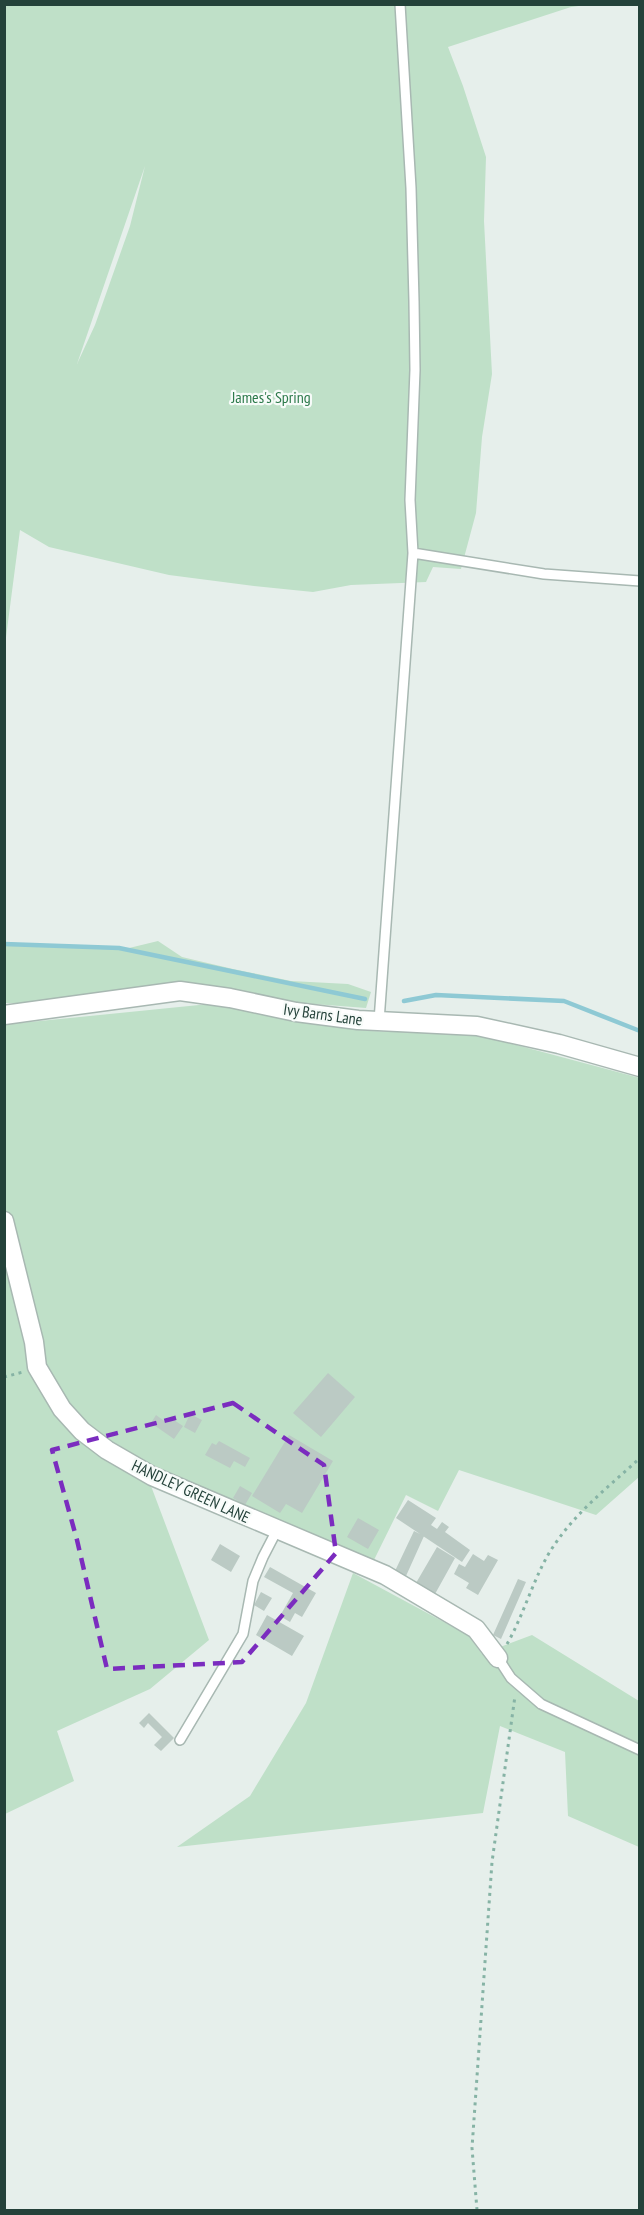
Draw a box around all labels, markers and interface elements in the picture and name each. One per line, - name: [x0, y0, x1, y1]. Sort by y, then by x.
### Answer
- park label: James's Spring: [230, 387, 311, 407]
- street label: Ivy Barns Lane: [282, 999, 364, 1029]
- street label: HANDLEY GREEN LANE: [129, 1455, 253, 1527]

